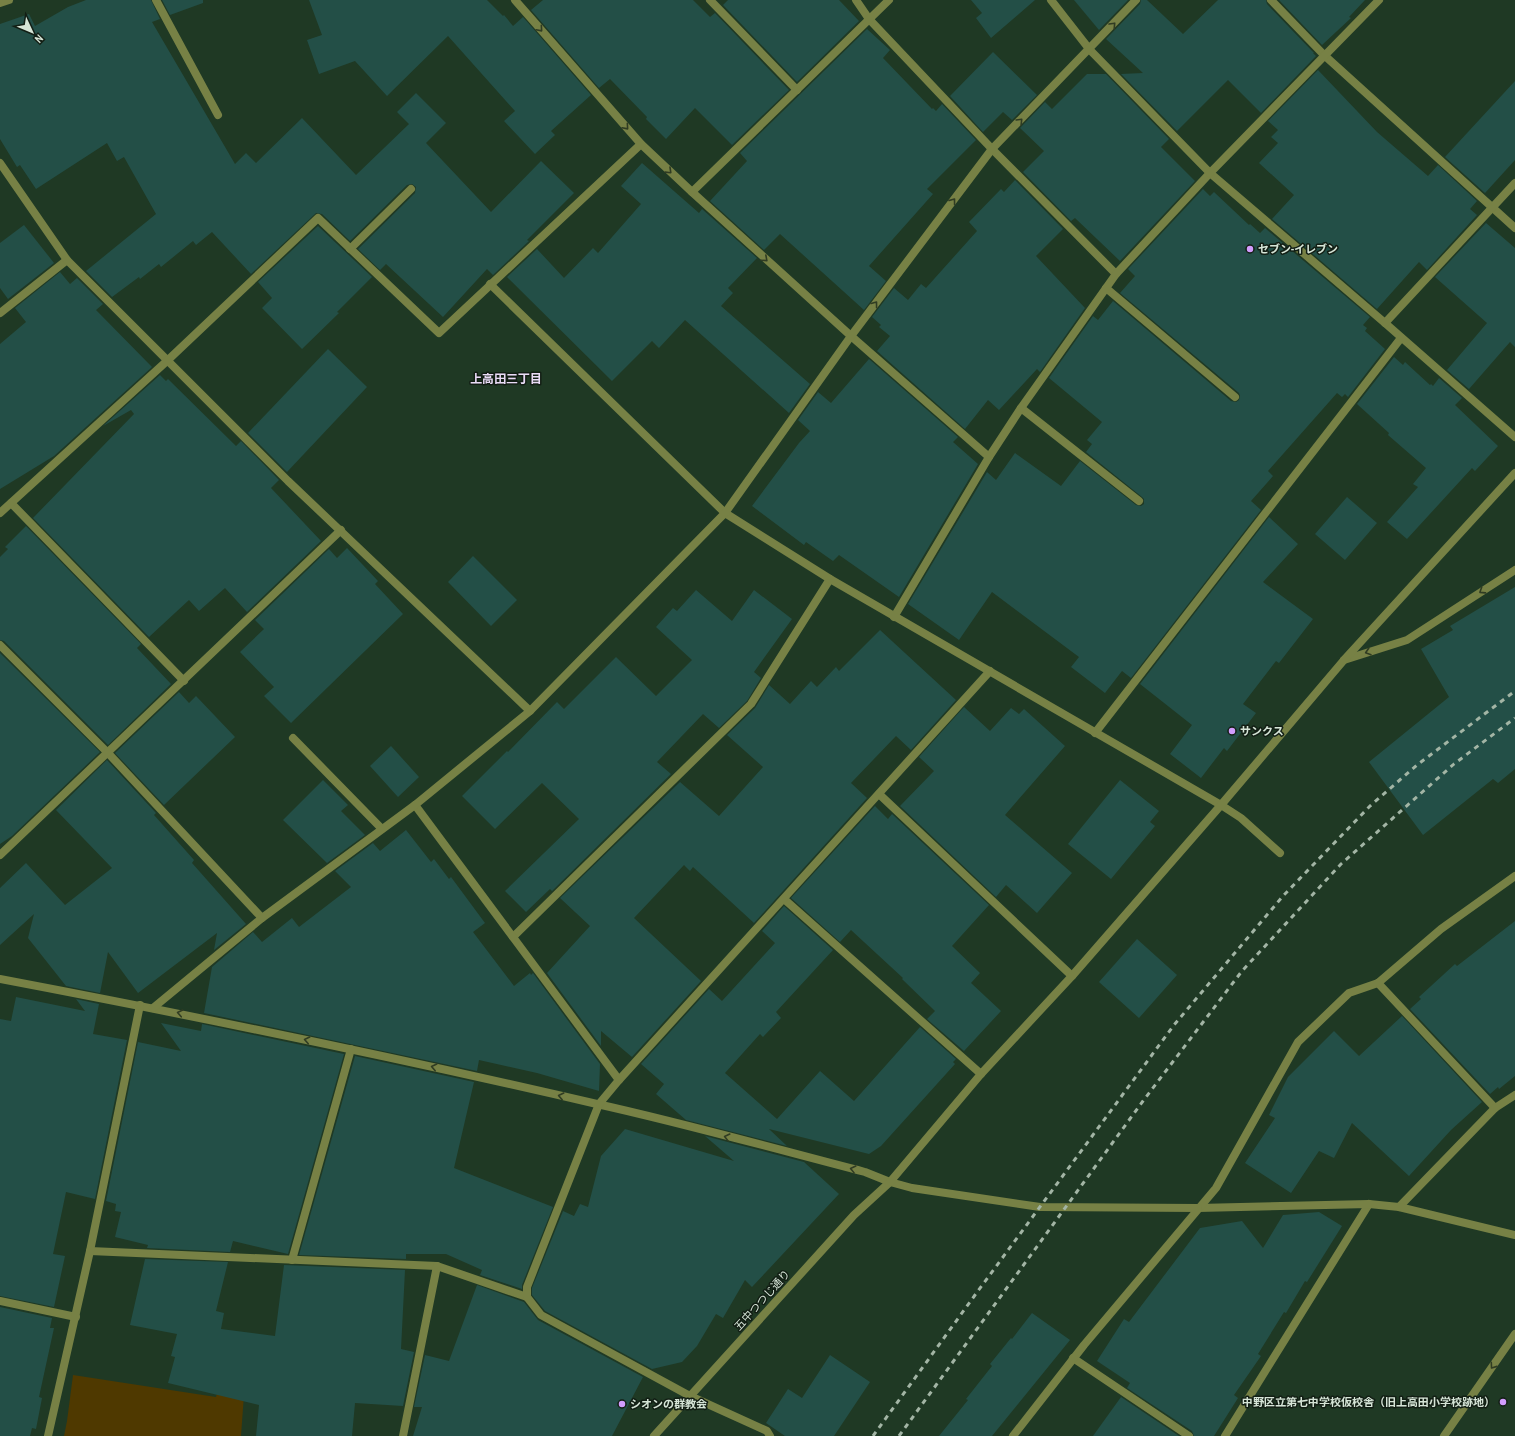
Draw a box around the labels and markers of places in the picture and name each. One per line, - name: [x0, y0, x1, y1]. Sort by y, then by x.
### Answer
- place label: セブン-イレブン: [1258, 242, 1338, 256]
- marker: セブン-イレブン: [1245, 244, 1255, 254]
- place label: サンクス: [1240, 724, 1284, 738]
- marker: サンクス: [1227, 726, 1237, 736]
- place label: 中野区立第七中学校仮校舎（旧上高田小学校跡地）: [1242, 1395, 1495, 1409]
- place label: シオンの群教会: [630, 1397, 707, 1411]
- marker: 中野区立第七中学校仮校舎（旧上高田小学校跡地）: [1498, 1397, 1508, 1407]
- marker: シオンの群教会: [617, 1399, 627, 1409]

